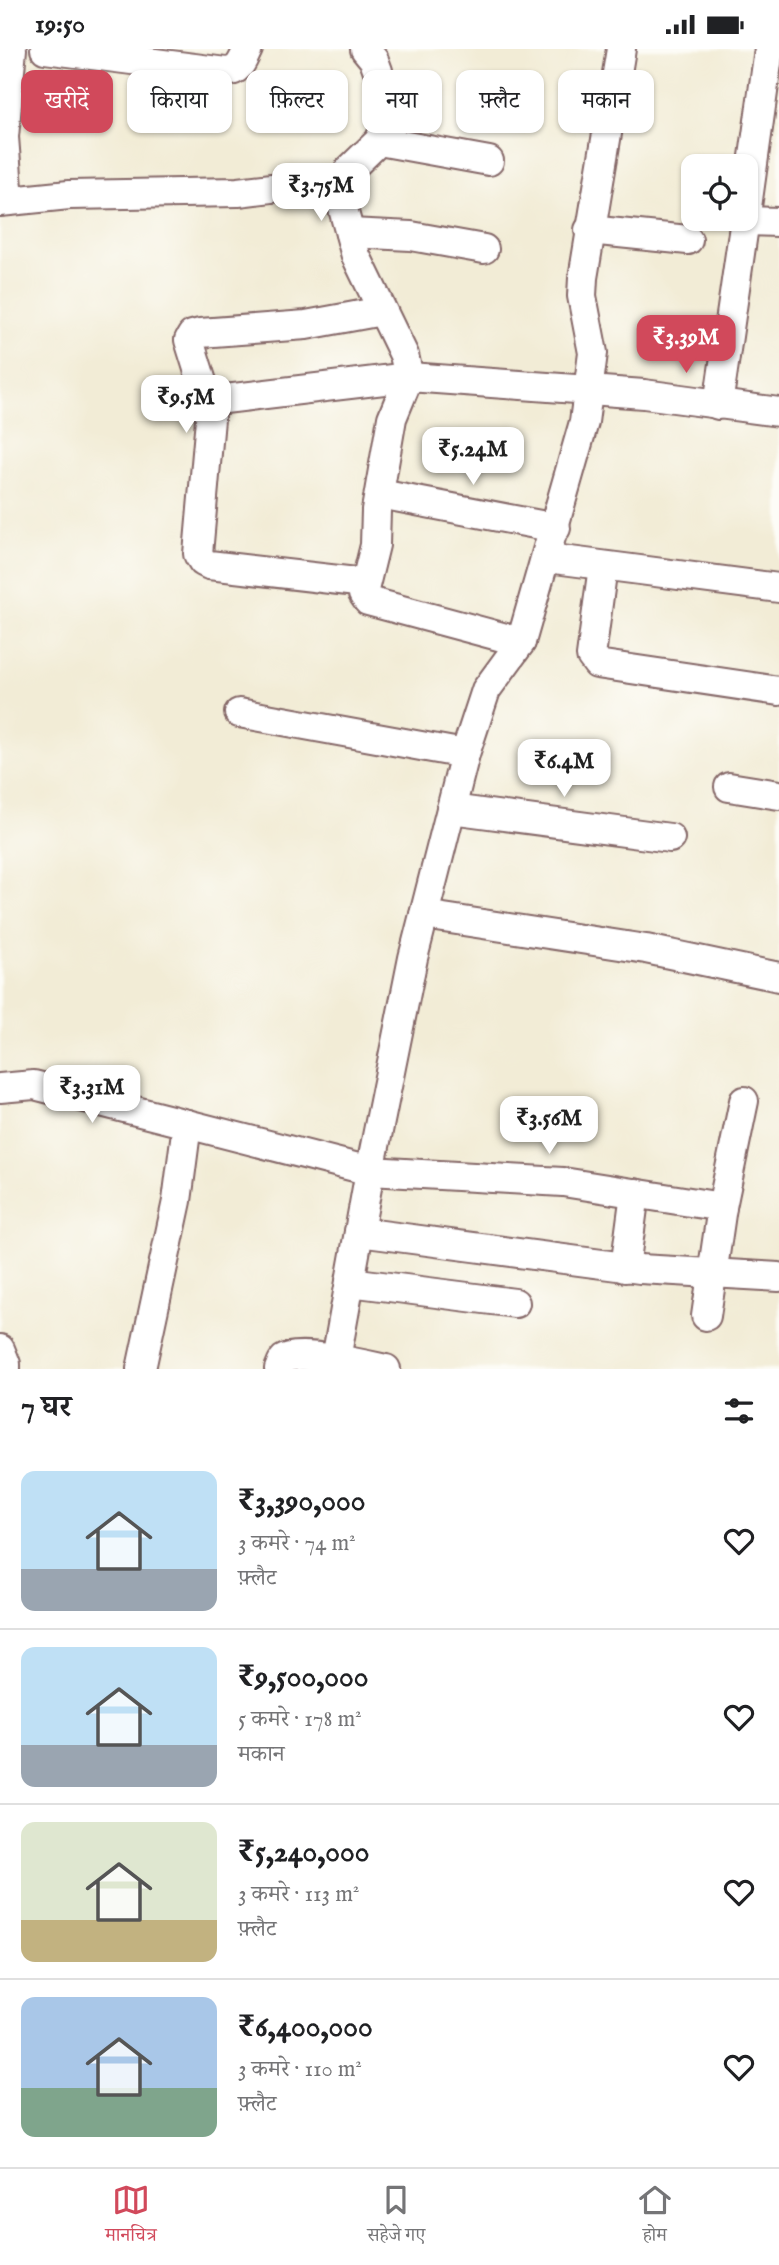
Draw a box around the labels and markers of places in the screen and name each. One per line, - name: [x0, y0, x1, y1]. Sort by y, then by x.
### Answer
- pin: ₹3.75M: [264, 163, 378, 223]
- pin: ₹3.39M: [629, 315, 743, 375]
- pin: ₹9.5M: [137, 375, 235, 435]
- pin: ₹5.24M: [416, 427, 530, 487]
- pin: ₹6.4M: [515, 739, 613, 799]
- pin: ₹3.31M: [35, 1065, 149, 1125]
- pin: ₹3.56M: [492, 1097, 606, 1156]

